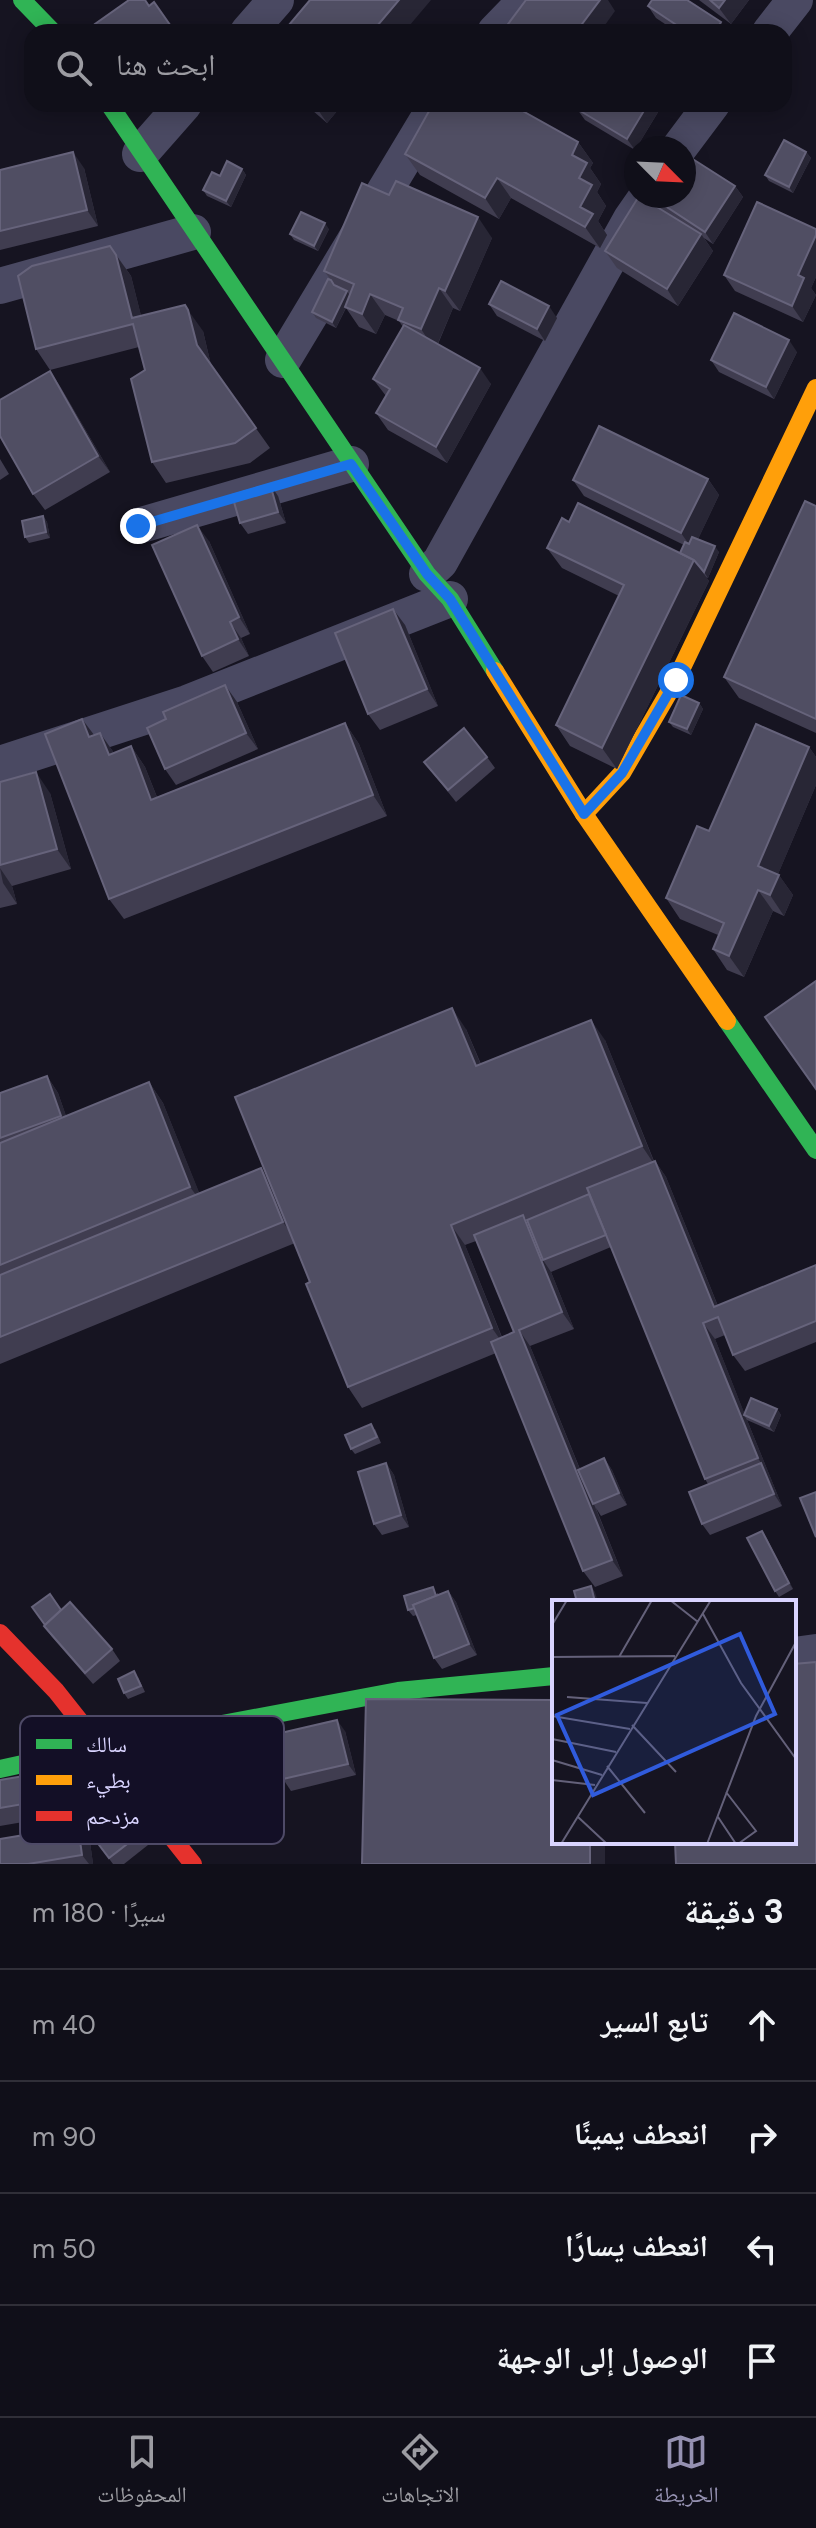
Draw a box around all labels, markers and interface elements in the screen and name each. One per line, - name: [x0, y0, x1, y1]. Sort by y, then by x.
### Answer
- search box: [24, 24, 792, 112]
- text: ابحث هنا: [116, 45, 215, 84]
- icon: search: [52, 46, 96, 90]
- north arrow: [624, 136, 696, 208]
- route end: [120, 508, 156, 544]
- route start: [658, 662, 694, 698]
- inset map: [552, 1600, 796, 1844]
- legend: [20, 1716, 284, 1844]
- text: سالك: [86, 1730, 127, 1759]
- text: بطيء: [86, 1766, 131, 1798]
- text: مزدحم: [86, 1802, 140, 1831]
- text: 3 دقيقة: [684, 1889, 784, 1934]
- text: سيرًا · 180 m: [32, 1896, 166, 1930]
- text: تابع السير: [601, 2002, 708, 2041]
- icon: ahead: [740, 2003, 784, 2047]
- text: 40 m: [32, 2008, 96, 2042]
- text: انعطف يمينًا: [574, 2114, 708, 2153]
- icon: right: [740, 2115, 784, 2159]
- text: 90 m: [32, 2120, 96, 2154]
- text: انعطف يسارًا: [565, 2226, 708, 2265]
- icon: left: [740, 2227, 784, 2271]
- text: 50 m: [32, 2232, 96, 2266]
- text: الوصول إلى الوجهة: [497, 2338, 708, 2377]
- icon: arrive: [740, 2339, 784, 2383]
- tab: المحفوظات: [97, 2430, 187, 2516]
- tab: الاتجاهات: [381, 2430, 459, 2516]
- tab: الخريطة: [654, 2430, 719, 2516]

